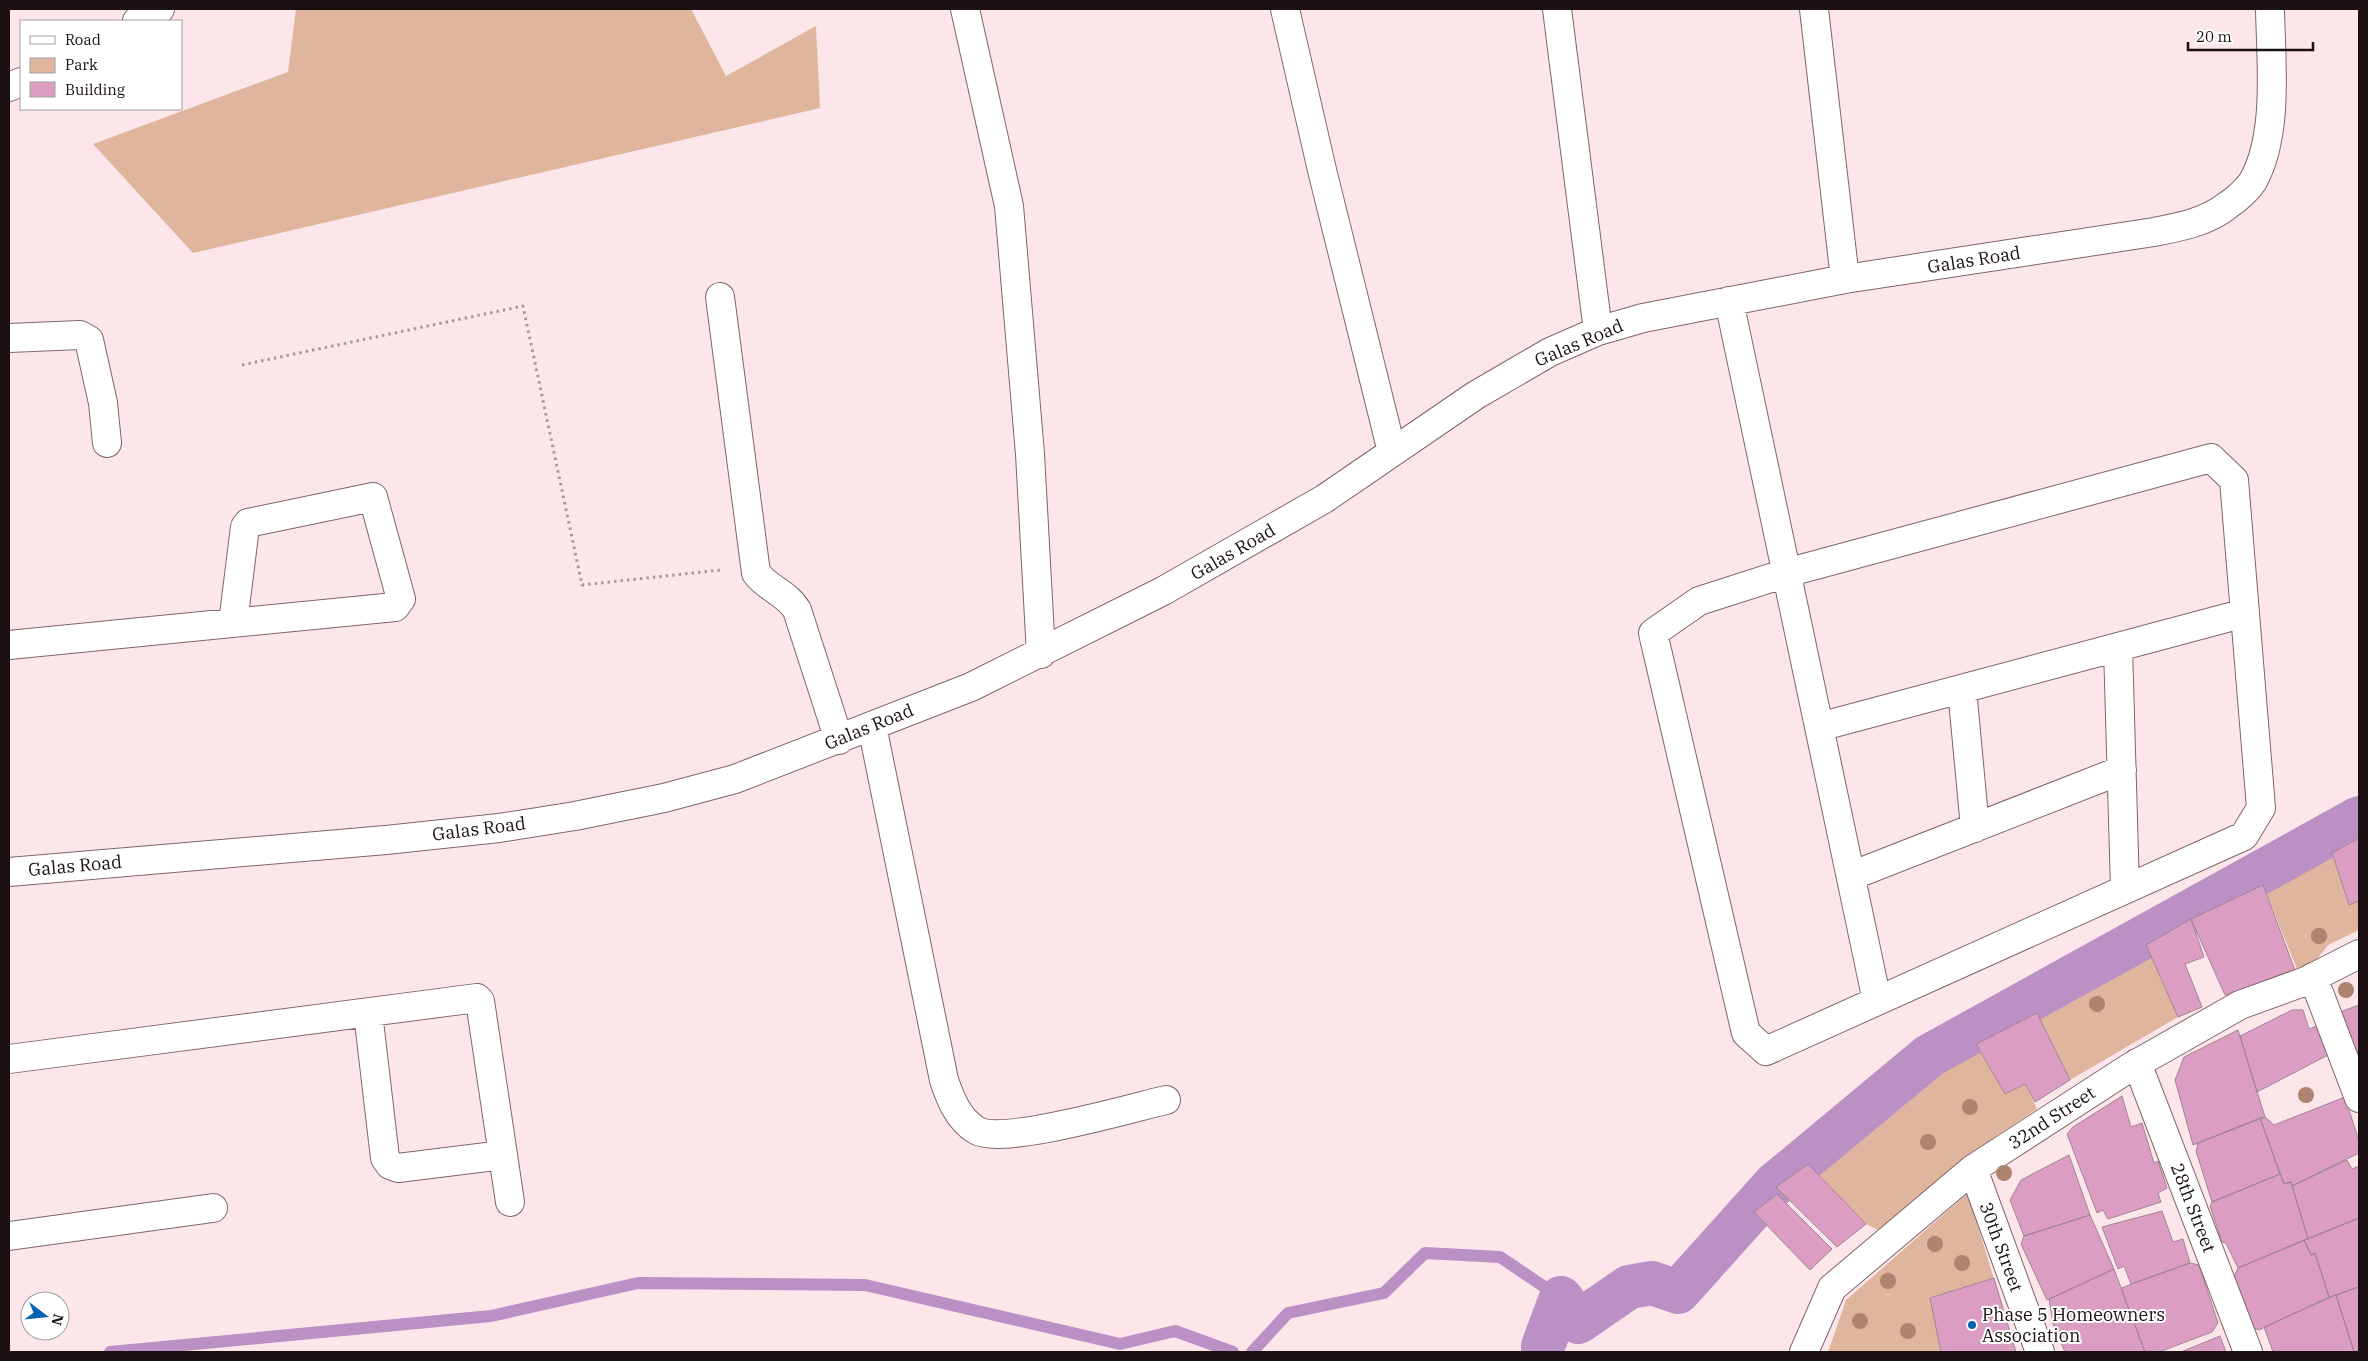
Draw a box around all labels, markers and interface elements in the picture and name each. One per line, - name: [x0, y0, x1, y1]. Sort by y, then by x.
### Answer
- legend: [20, 20, 182, 110]
- scale bar: [2188, 20, 2313, 52]
- text: 20 m: [2196, 27, 2232, 46]
- text: Road: [65, 30, 101, 49]
- text: Park: [65, 55, 98, 74]
- text: Building: [65, 80, 125, 99]
- street label: Galas Road: [1926, 241, 2022, 278]
- street label: Galas Road: [1531, 314, 1627, 372]
- street label: Galas Road: [1186, 518, 1279, 585]
- street label: Galas Road: [821, 698, 917, 755]
- street label: Galas Road: [431, 811, 527, 846]
- street label: Galas Road: [27, 850, 123, 881]
- street label: 32nd Street: [2004, 1081, 2099, 1154]
- street label: 28th Street: [2166, 1160, 2221, 1256]
- street label: 30th Street: [1975, 1199, 2028, 1295]
- north arrow: [20, 1291, 70, 1341]
- place label: Phase 5 Homeowners Association: [1982, 1303, 2165, 1347]
- text: N: [47, 1312, 68, 1327]
- marker: Phase 5 Homeowners Association: [1966, 1319, 1978, 1331]

